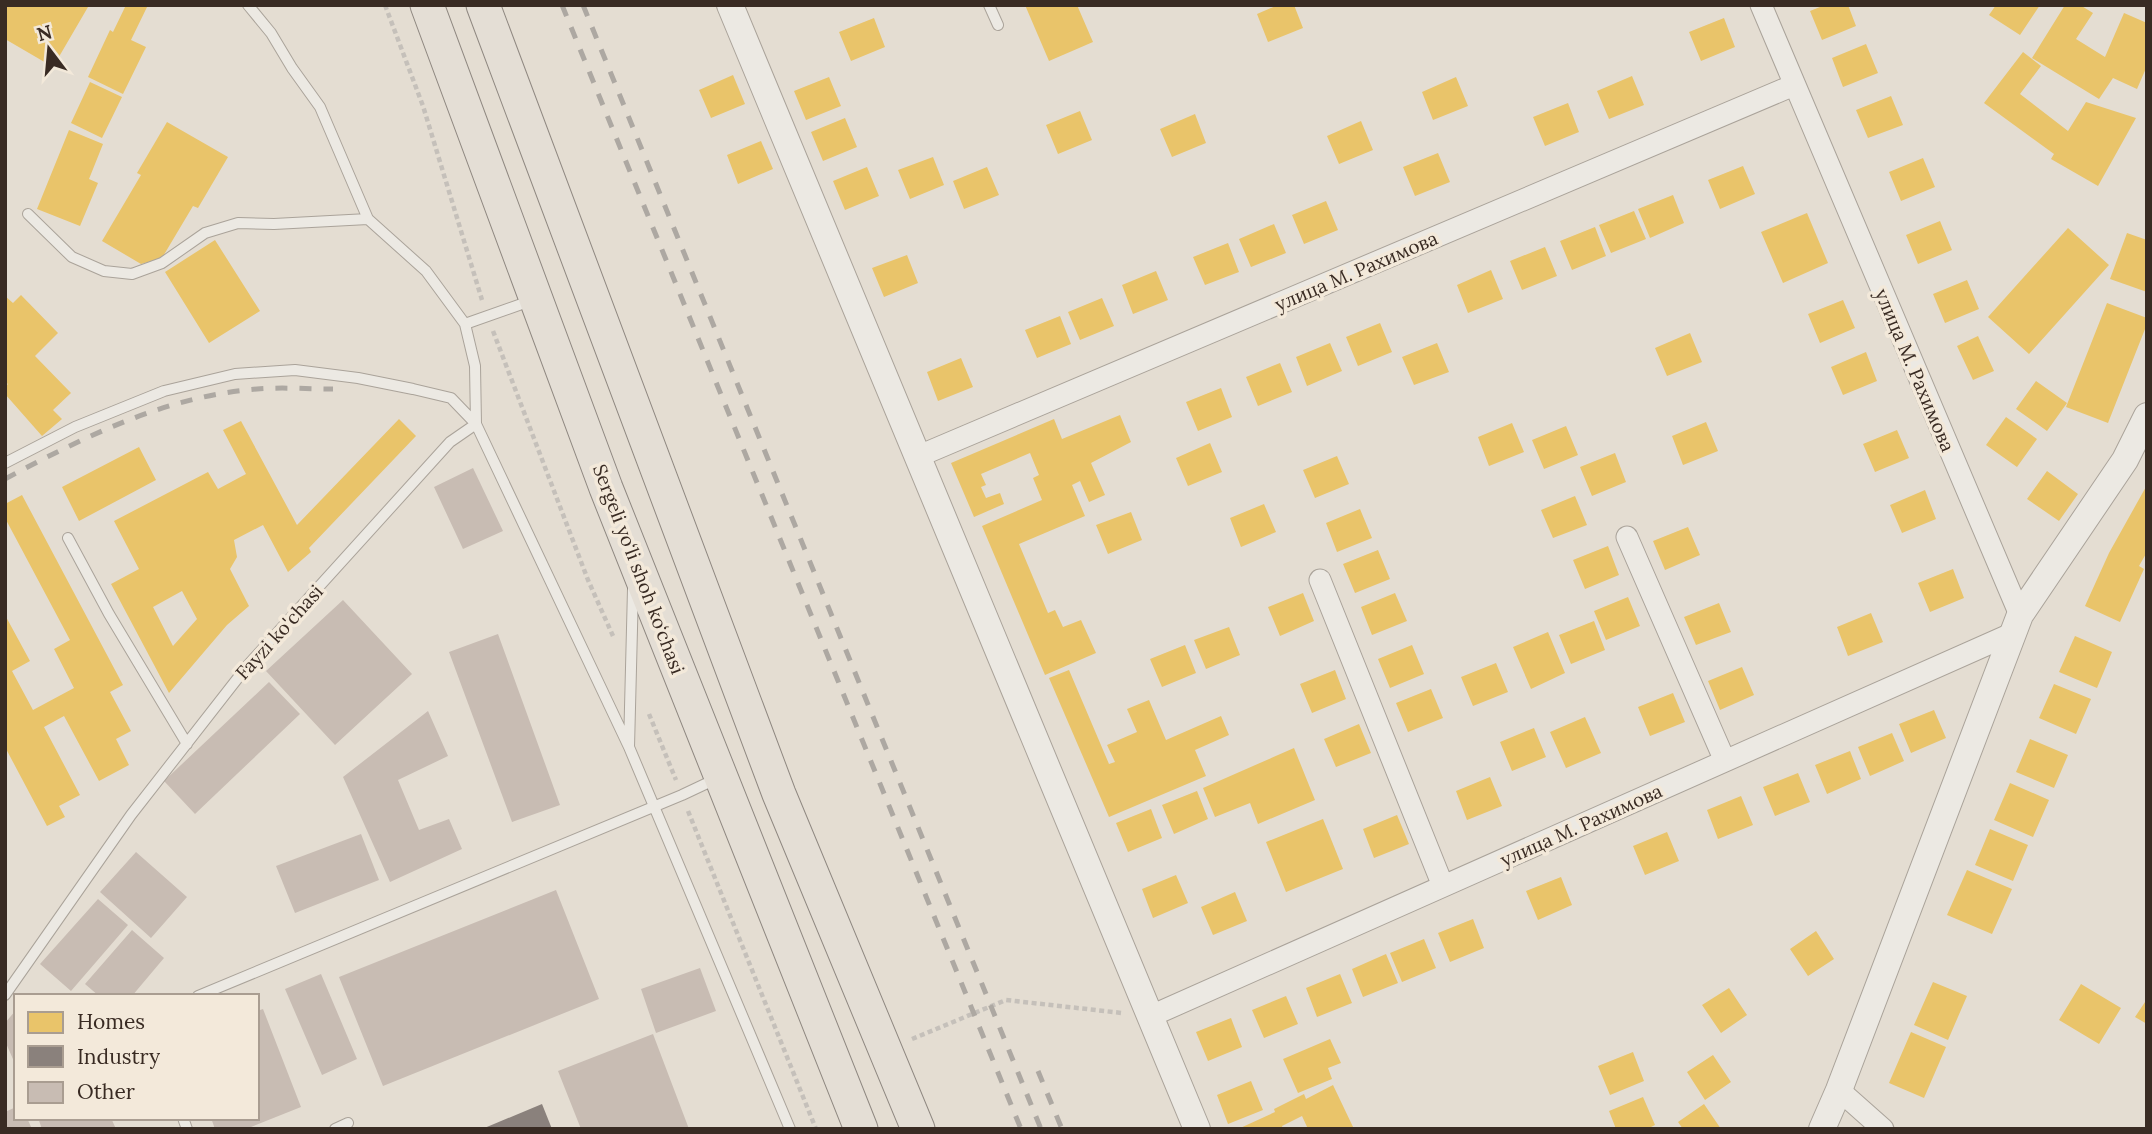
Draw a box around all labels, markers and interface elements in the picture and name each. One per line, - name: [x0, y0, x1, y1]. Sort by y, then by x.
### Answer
- north arrow: [14, 14, 84, 84]
- text: N: [34, 19, 55, 46]
- street label: улица М. Рахимова: [1271, 226, 1441, 316]
- street label: улица М. Рахимова: [1870, 285, 1960, 455]
- street label: Sergeli yo‘li shoh ko‘chasi: [588, 461, 690, 677]
- street label: Fayzi ko'chasi: [230, 580, 328, 684]
- street label: улица М. Рахимова: [1496, 778, 1666, 872]
- legend: [14, 994, 259, 1120]
- text: Homes: [77, 1008, 145, 1035]
- text: Industry: [77, 1043, 160, 1070]
- text: Other: [77, 1078, 135, 1105]

